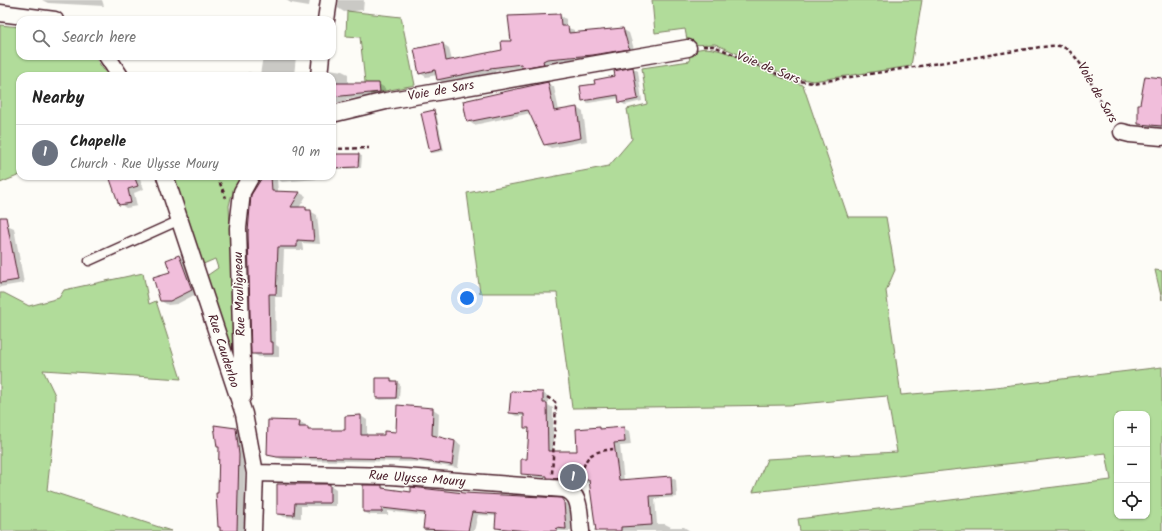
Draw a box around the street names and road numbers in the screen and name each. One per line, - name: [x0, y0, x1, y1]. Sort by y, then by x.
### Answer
- street label: Voie de Sars: [733, 46, 804, 91]
- street label: Voie de Sars: [1071, 59, 1123, 128]
- street label: Voie de Sars: [406, 75, 476, 107]
- street label: Rue Mouligneau: [228, 250, 252, 337]
- street label: Rue Cauderloo: [201, 311, 245, 391]
- street label: Rue Ulysse Moury: [368, 465, 467, 493]

